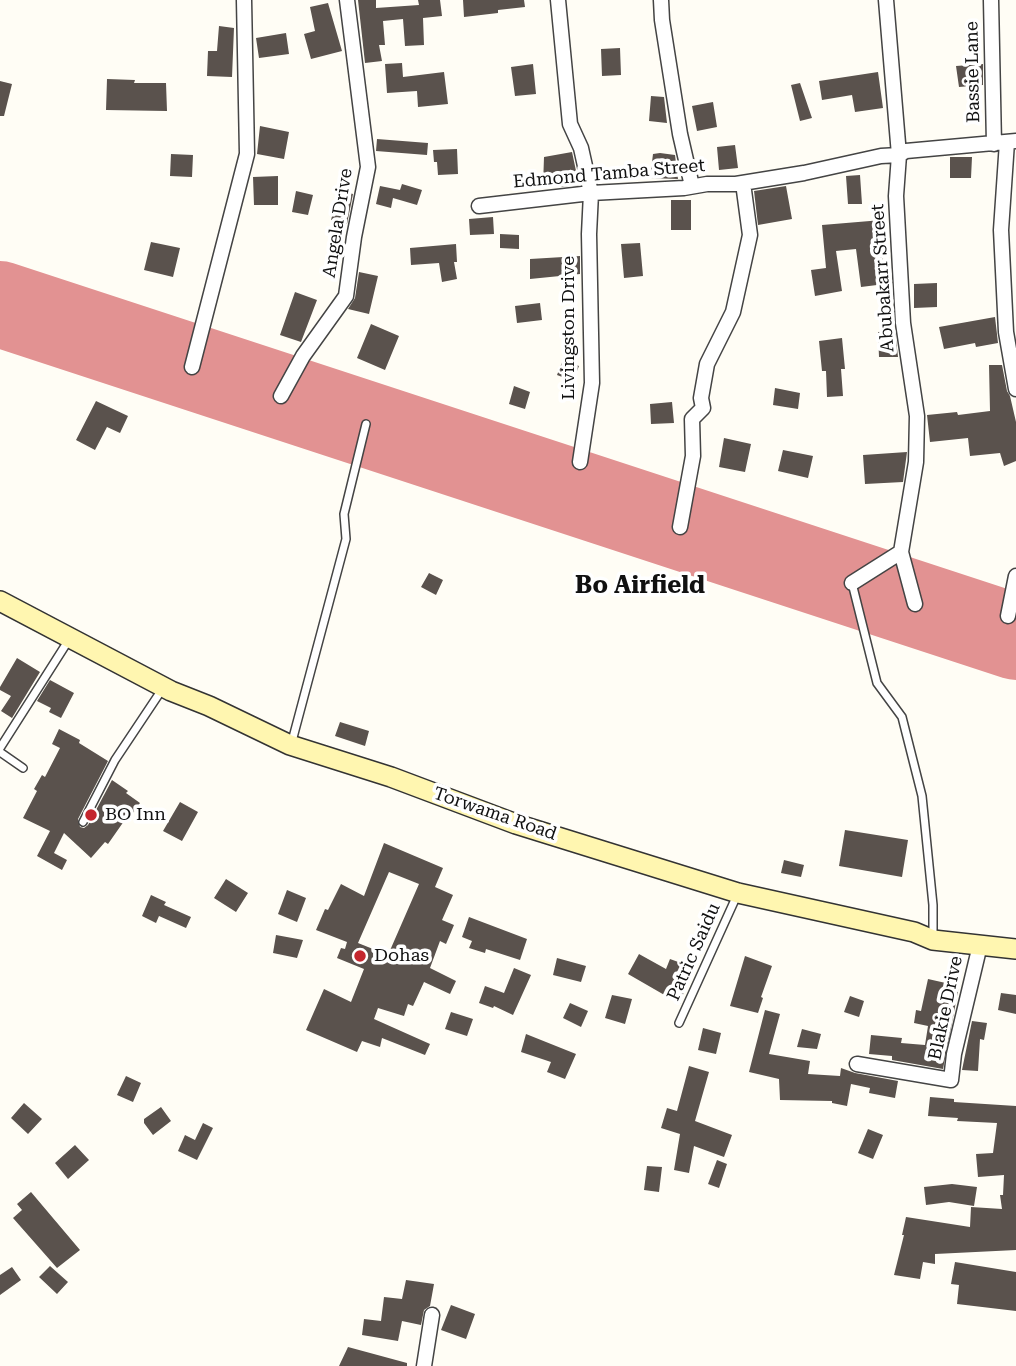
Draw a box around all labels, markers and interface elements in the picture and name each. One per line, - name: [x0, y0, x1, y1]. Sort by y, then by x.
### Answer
- street label: Bassie Lane: [961, 21, 985, 123]
- street label: Edmond Tamba Street: [512, 155, 706, 193]
- street label: Angela Drive: [319, 167, 357, 279]
- street label: Abubakarr Street: [867, 203, 899, 353]
- street label: Livingston Drive: [558, 256, 580, 400]
- district label: Bo Airfield: [575, 572, 705, 600]
- street label: Torwama Road: [430, 783, 560, 845]
- place label: BO Inn: [105, 804, 166, 826]
- marker: BO Inn: [83, 807, 99, 823]
- street label: Patric Saidu: [663, 900, 725, 1004]
- place label: Dohas: [374, 945, 429, 967]
- marker: Dohas: [352, 948, 368, 964]
- street label: Blakie Drive: [924, 954, 968, 1062]

